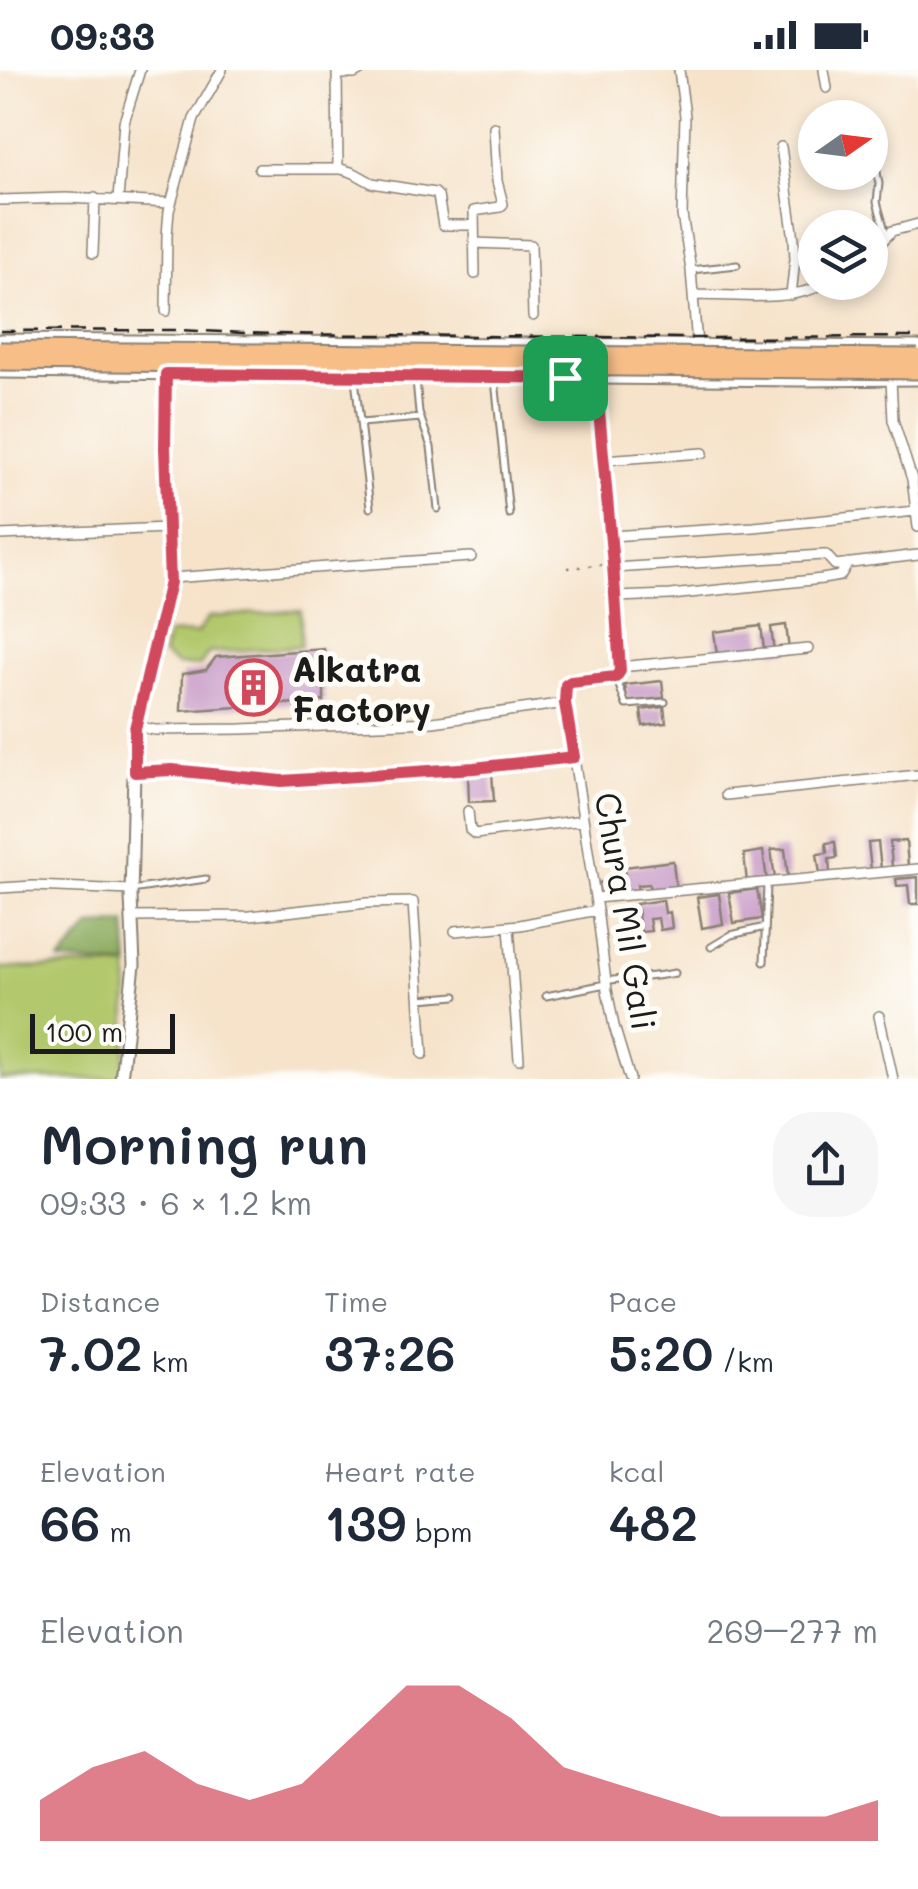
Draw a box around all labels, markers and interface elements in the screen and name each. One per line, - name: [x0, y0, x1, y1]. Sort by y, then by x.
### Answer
- text: 09:33: [50, 10, 155, 60]
- north arrow: [798, 100, 888, 190]
- map controls: [798, 100, 888, 300]
- button: layers: [798, 210, 888, 300]
- pin: [523, 336, 608, 421]
- icon: arrive: [538, 351, 593, 406]
- place label: Alkatra Factory: [292, 645, 431, 731]
- building icon: Alkatra Factory: [223, 658, 283, 718]
- street label: Chura Mil Gali: [585, 789, 669, 1033]
- scale bar: [30, 1009, 175, 1054]
- text: 100 m: [45, 1013, 123, 1049]
- text: Morning run: [40, 1107, 368, 1179]
- button: share: [773, 1112, 878, 1217]
- text: 09:33 · 6 × 1.2 km: [40, 1181, 312, 1223]
- text: Distance: [40, 1283, 161, 1319]
- text: Time: [324, 1283, 388, 1319]
- text: Pace: [609, 1283, 677, 1319]
- text: 7.02: [40, 1319, 143, 1385]
- text: 37:26: [324, 1319, 456, 1385]
- text: 5:20: [609, 1319, 713, 1385]
- text: km: [143, 1343, 189, 1379]
- text: /km: [713, 1343, 774, 1379]
- text: Elevation: [40, 1453, 166, 1489]
- text: Heart rate: [324, 1453, 476, 1489]
- text: kcal: [609, 1453, 664, 1489]
- text: 66: [40, 1489, 101, 1555]
- text: 139: [324, 1489, 406, 1555]
- text: 482: [609, 1489, 698, 1555]
- text: m: [101, 1513, 132, 1549]
- text: bpm: [406, 1513, 473, 1549]
- text: Elevation: [40, 1609, 184, 1651]
- text: 269–277 m: [707, 1609, 878, 1651]

